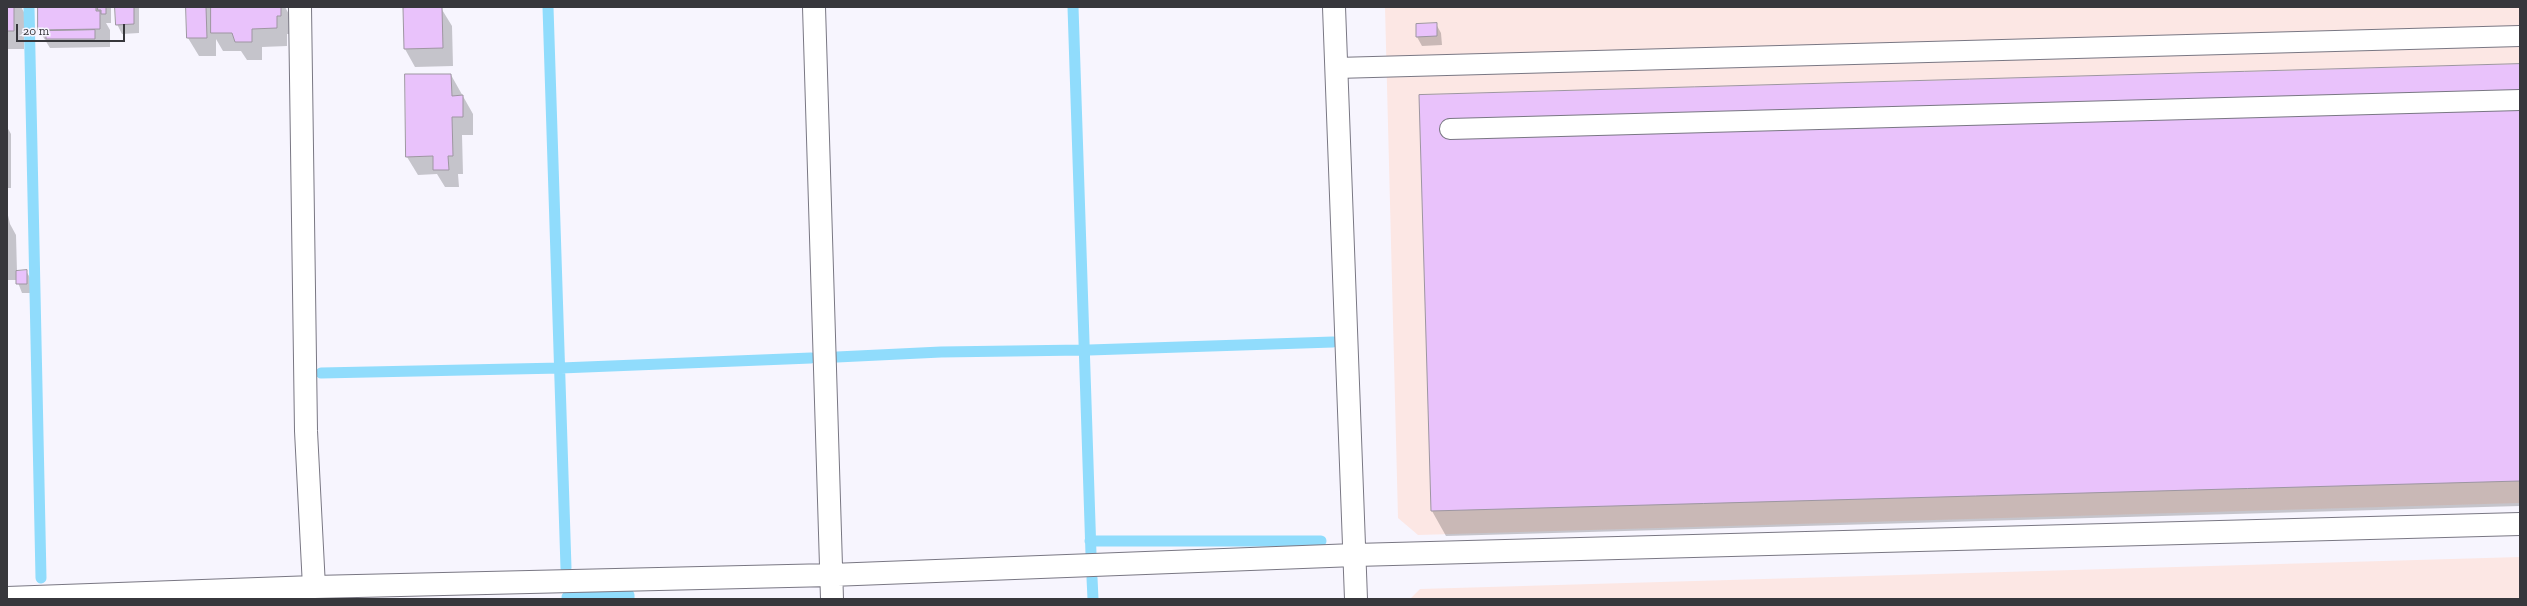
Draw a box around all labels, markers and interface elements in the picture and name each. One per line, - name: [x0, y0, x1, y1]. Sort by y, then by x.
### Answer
- scale bar: [18, 16, 127, 42]
- text: 20 m: [23, 24, 49, 38]

